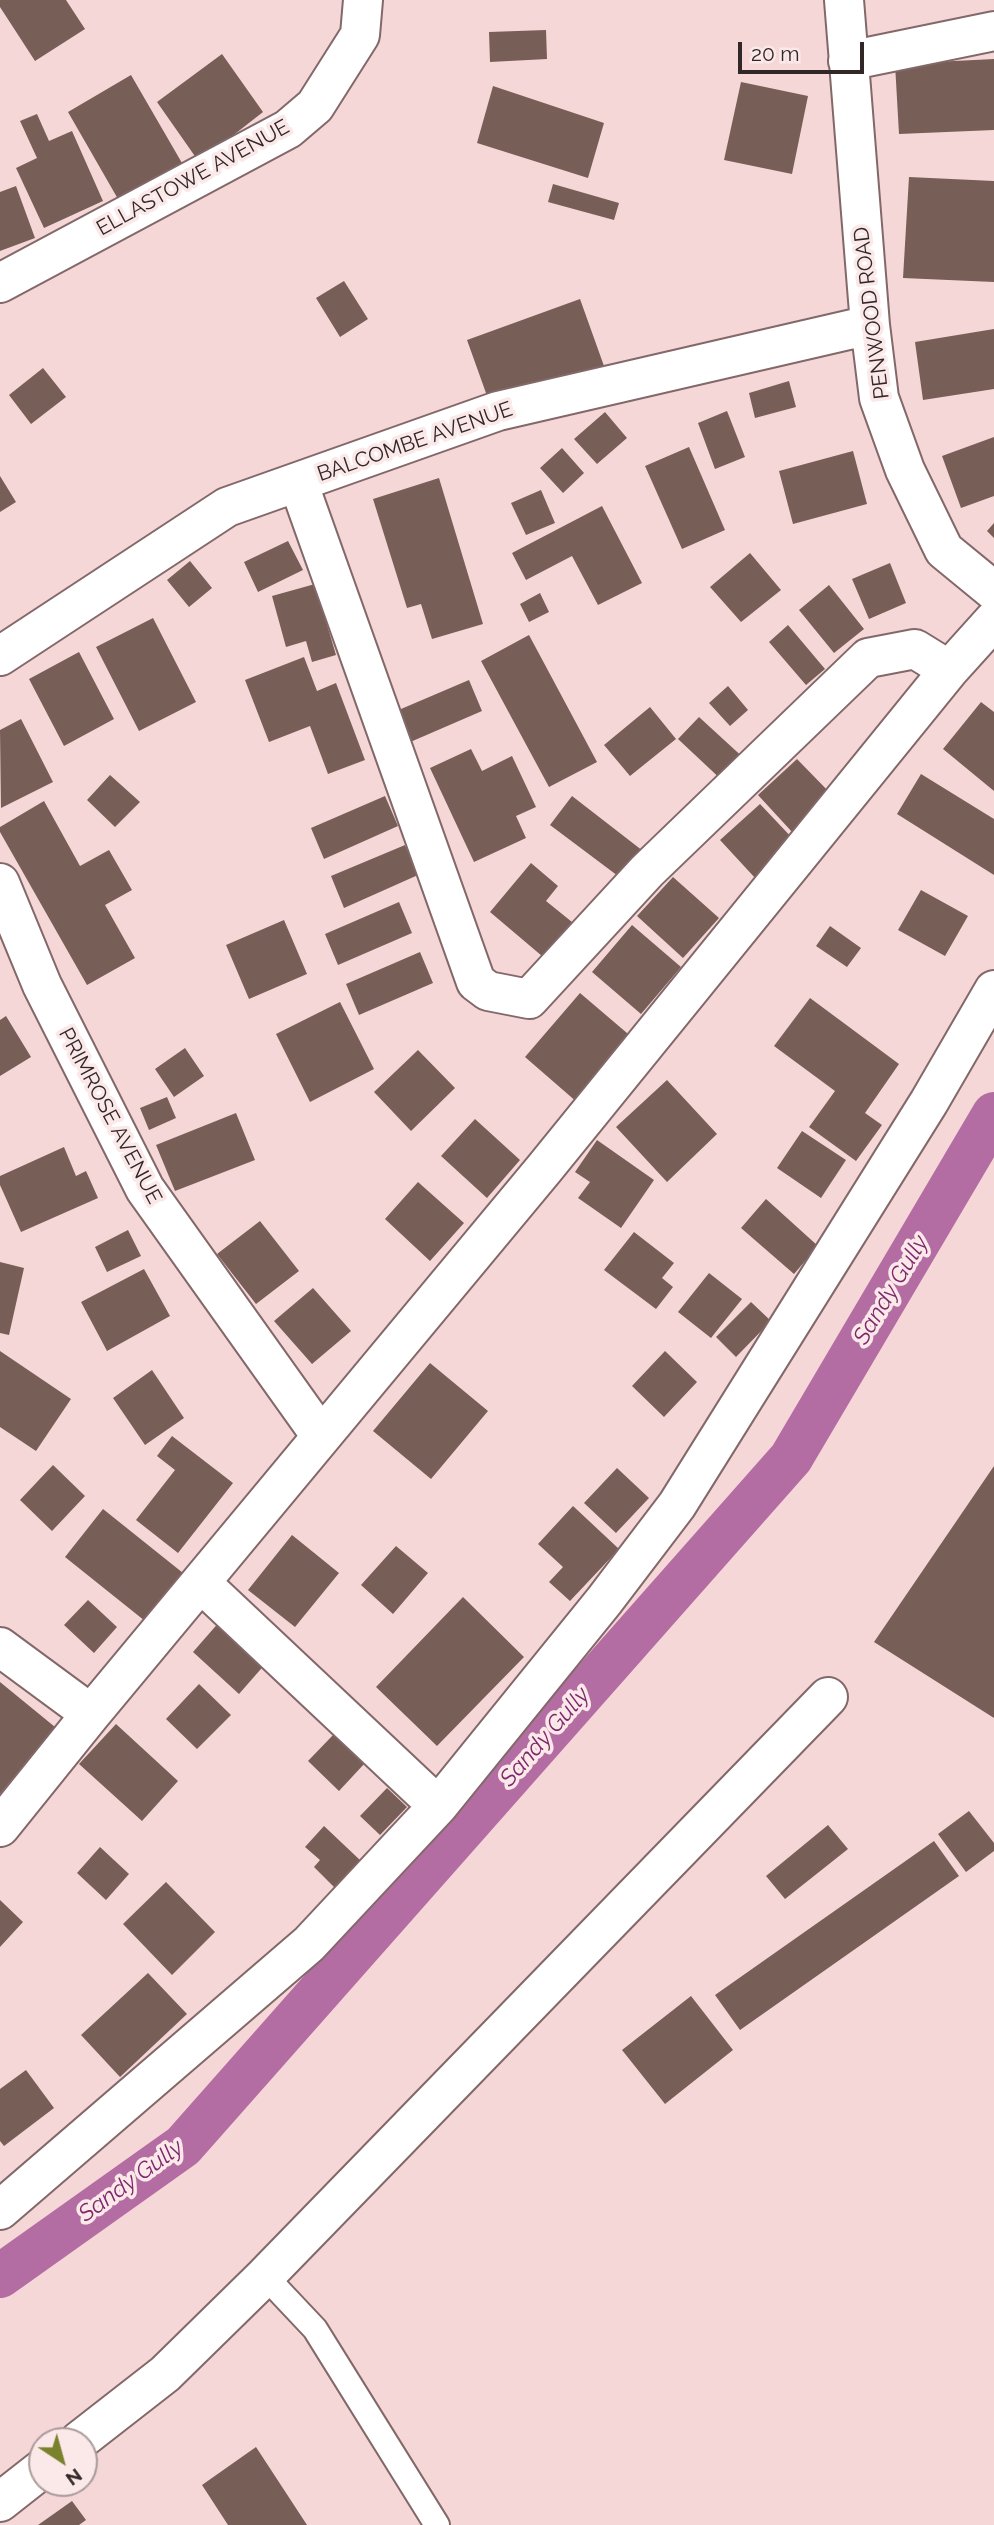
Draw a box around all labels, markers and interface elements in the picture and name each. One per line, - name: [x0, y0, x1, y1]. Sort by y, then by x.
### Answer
- scale bar: [742, 28, 868, 72]
- text: 20 m: [751, 41, 799, 66]
- street label: ELLASTOWE AVENUE: [92, 115, 294, 241]
- street label: PENWOOD ROAD: [849, 225, 895, 401]
- street label: BALCOMBE AVENUE: [314, 397, 516, 487]
- street label: PRIMROSE AVENUE: [53, 1024, 167, 1208]
- water label: Sandy Gully: [848, 1230, 934, 1350]
- water label: Sandy Gully: [494, 1682, 596, 1792]
- water label: Sandy Gully: [73, 2134, 189, 2228]
- north arrow: [28, 2427, 98, 2497]
- text: N: [62, 2464, 86, 2491]

